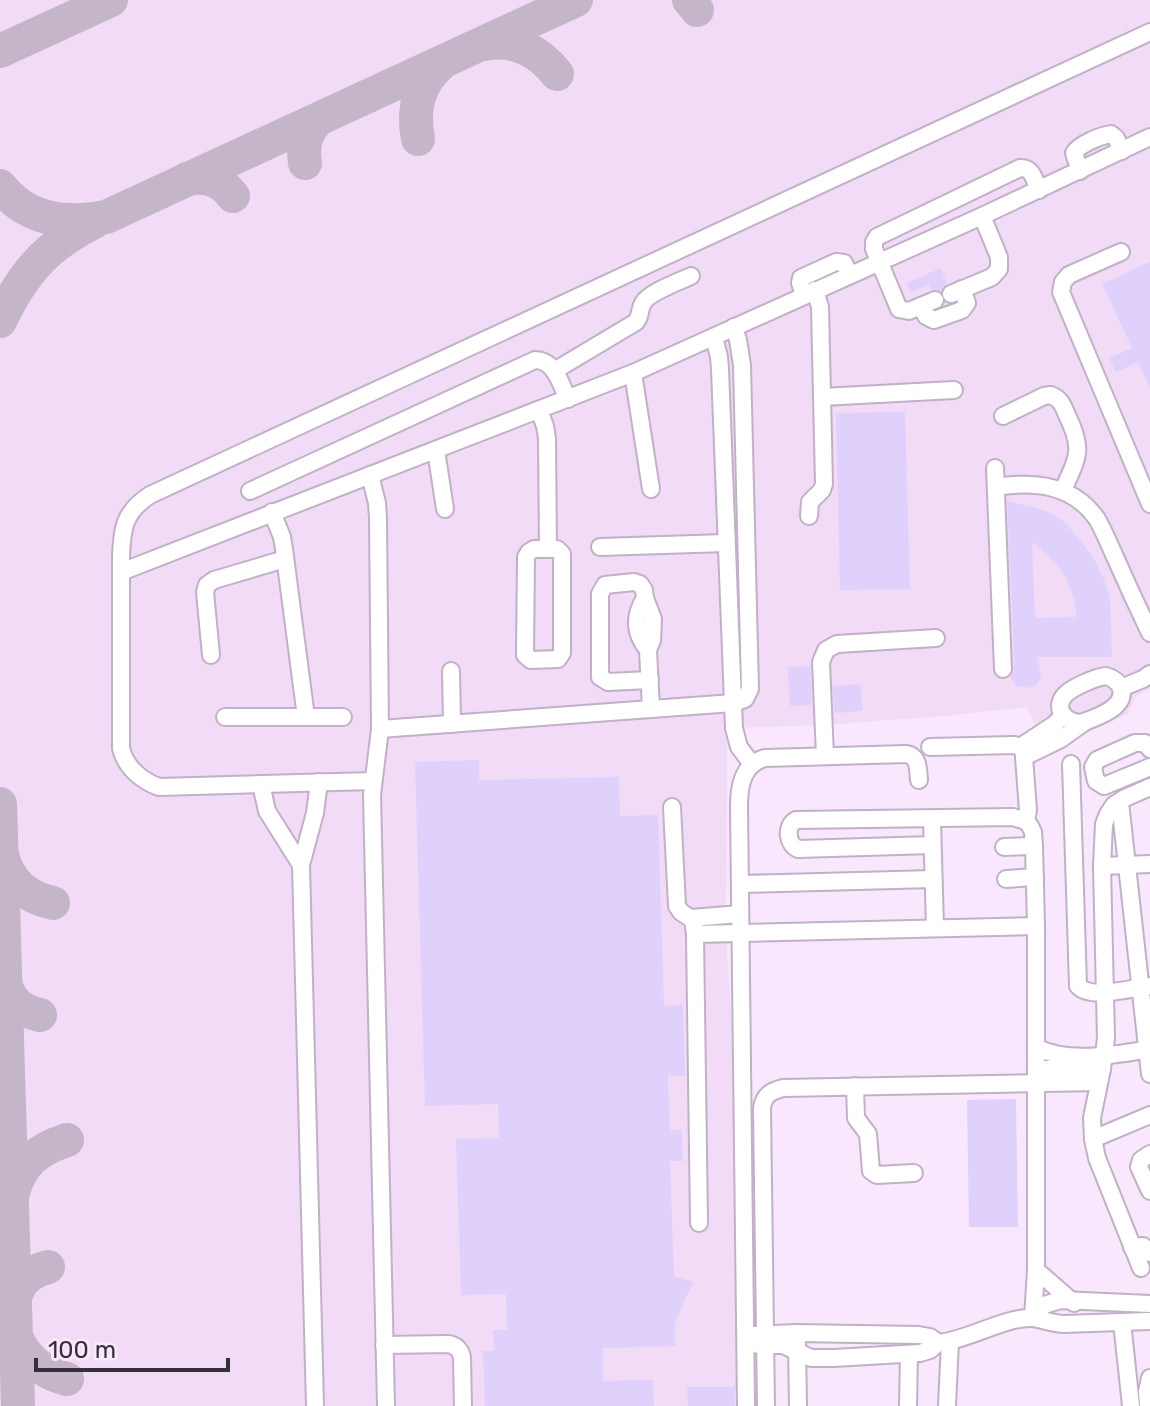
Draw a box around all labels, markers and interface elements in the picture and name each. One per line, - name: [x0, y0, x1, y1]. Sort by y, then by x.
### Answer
- scale bar: [36, 1322, 228, 1372]
- text: 100 m: [48, 1336, 116, 1364]

